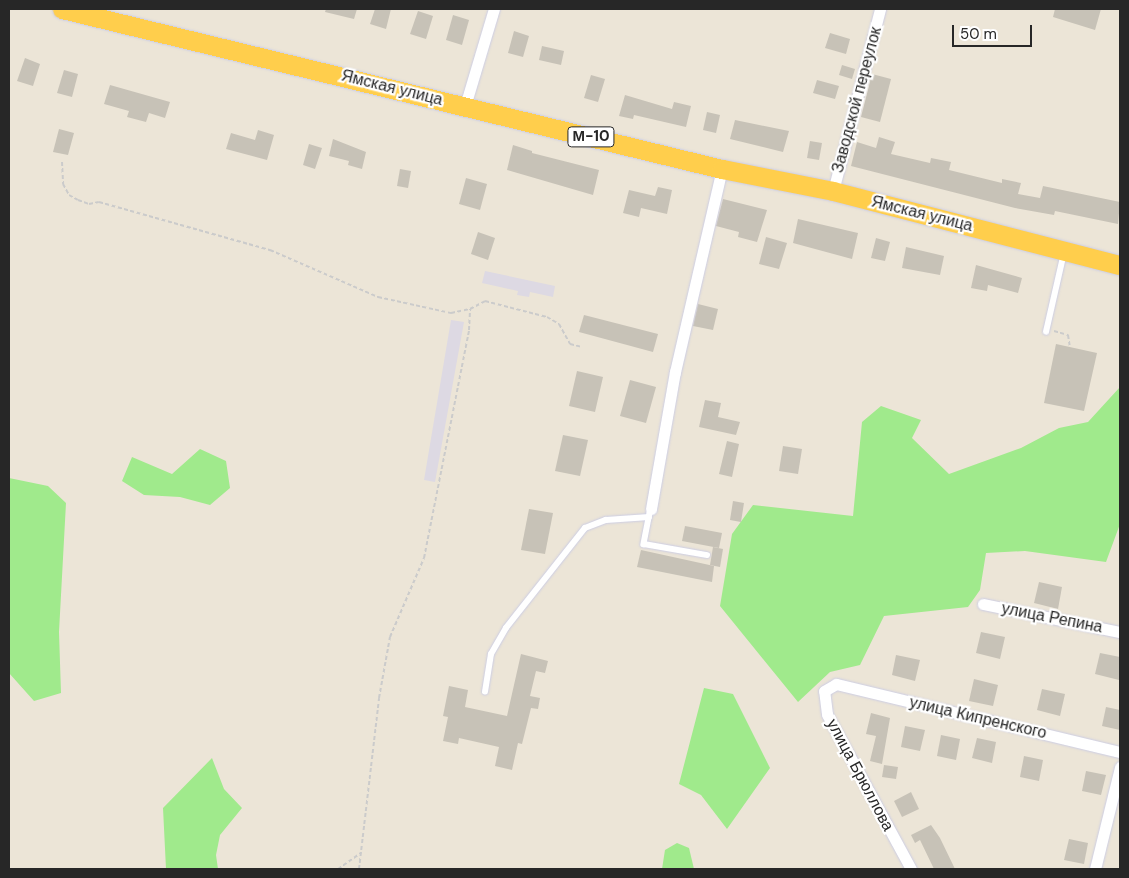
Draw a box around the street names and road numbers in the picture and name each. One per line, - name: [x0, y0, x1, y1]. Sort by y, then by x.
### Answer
- street label: Заводской переулок: [828, 25, 886, 175]
- street label: Ямская улица: [339, 66, 445, 110]
- road number: М-10: [567, 124, 615, 150]
- street label: Ямская улица: [869, 192, 975, 236]
- street label: улица Репина: [1000, 599, 1104, 637]
- street label: улица Кипренского: [908, 693, 1048, 743]
- street label: улица Брюллова: [822, 716, 898, 834]

